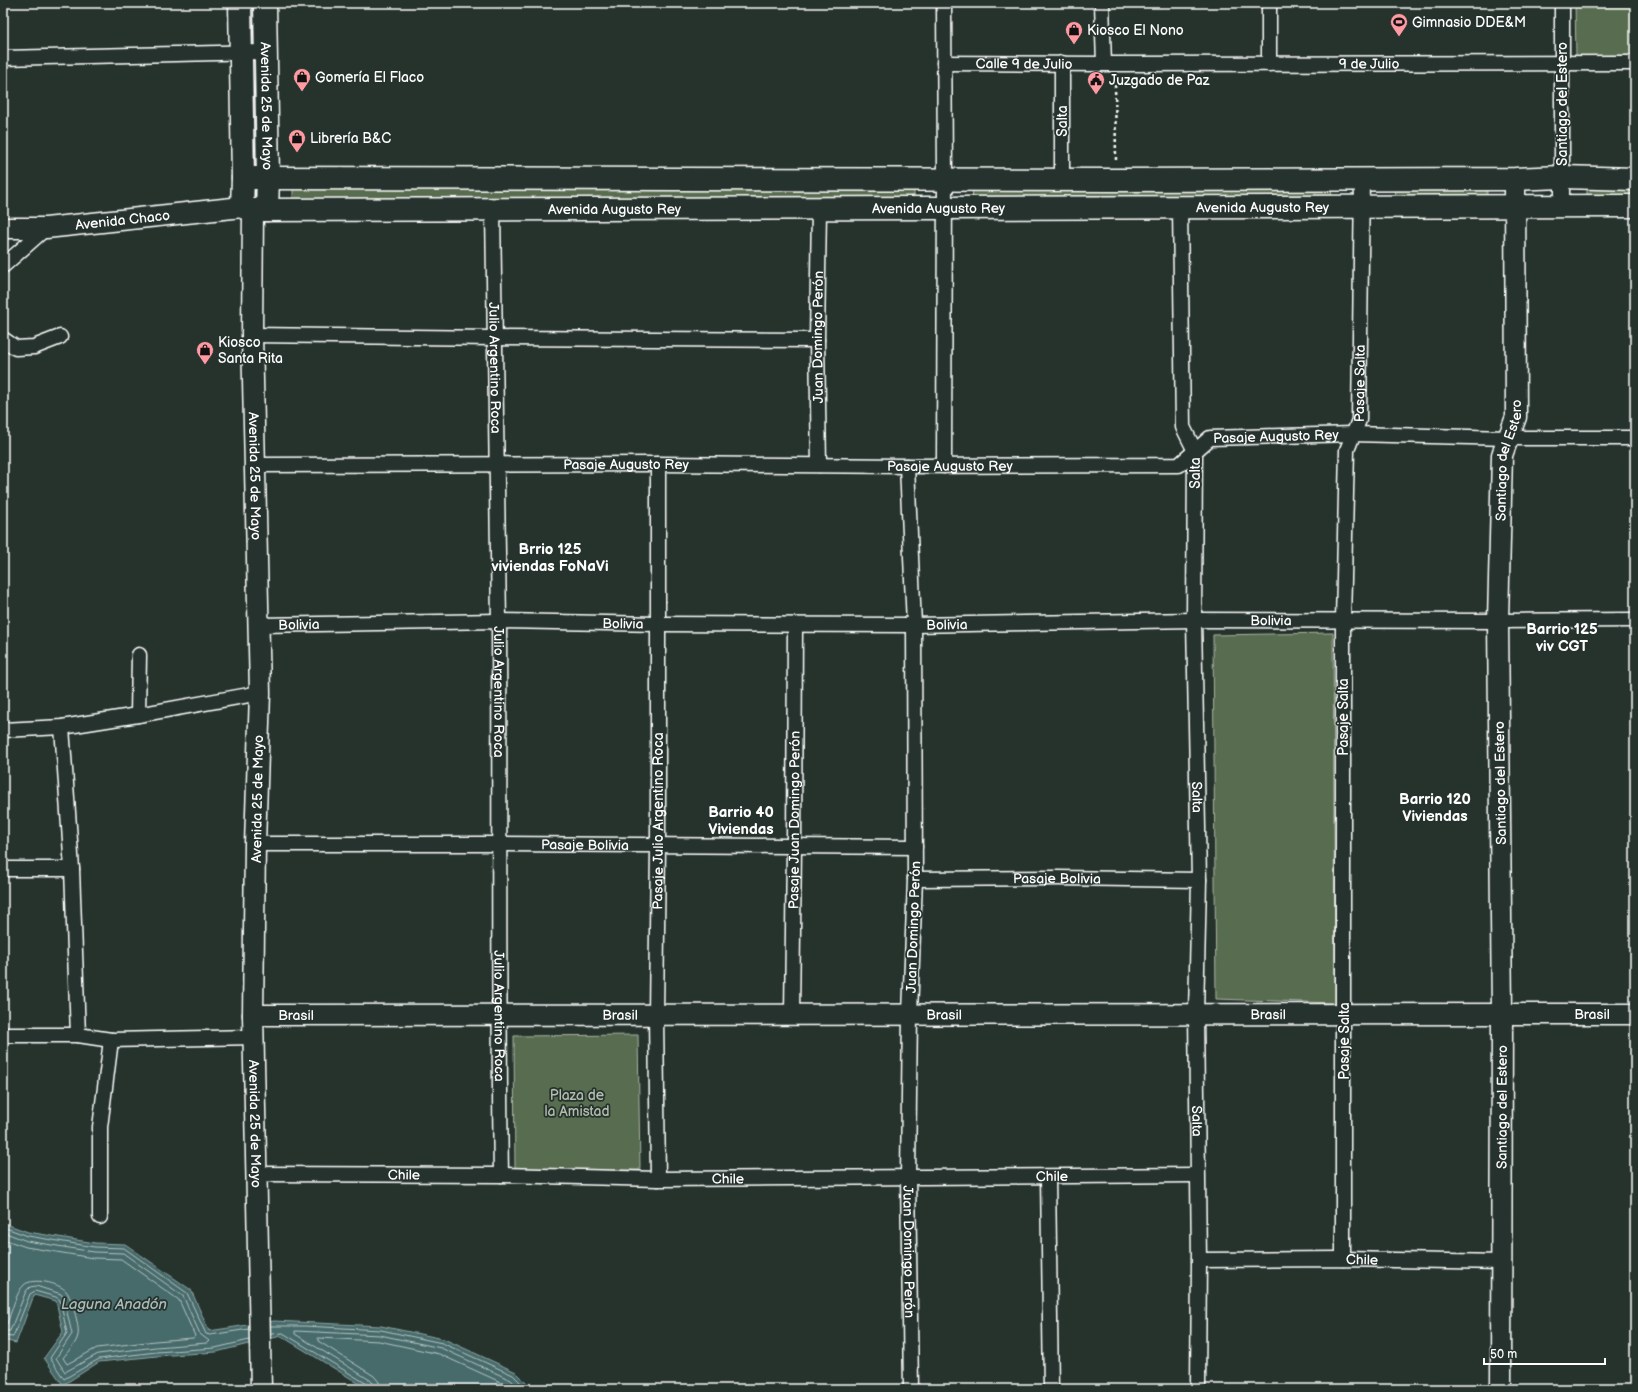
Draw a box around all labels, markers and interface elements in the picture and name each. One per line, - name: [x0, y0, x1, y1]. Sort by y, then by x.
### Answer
- sports icon: Gimnasio DDE&M: [1389, 12, 1409, 37]
- place label: Gimnasio DDE&M: [1412, 14, 1526, 31]
- shop icon: Kiosco El Nono: [1064, 20, 1084, 45]
- place label: Kiosco El Nono: [1087, 22, 1184, 39]
- street label: Avenida 25 de Mayo: [257, 42, 276, 170]
- street label: Santiago del Estero: [1554, 42, 1571, 166]
- street label: Calle 9 de Julio: [976, 55, 1073, 73]
- street label: 9 de Julio: [1339, 55, 1399, 73]
- shop icon: Gomería El Flaco: [292, 67, 312, 92]
- place label: Gomería El Flaco: [315, 69, 424, 86]
- public building icon: Juzgado de Paz: [1086, 70, 1106, 95]
- place label: Juzgado de Paz: [1109, 72, 1210, 89]
- street label: Salta: [1054, 105, 1071, 137]
- shop icon: Librería B&C: [287, 128, 307, 153]
- place label: Librería B&C: [310, 130, 391, 147]
- street label: Avenida Augusto Rey: [1196, 199, 1330, 216]
- street label: Avenida Augusto Rey: [872, 200, 1006, 217]
- street label: Avenida Augusto Rey: [548, 201, 682, 218]
- street label: Avenida Chaco: [74, 207, 171, 234]
- street label: Juan Domingo Perón: [809, 271, 827, 403]
- street label: Julio Argentino Roca: [485, 302, 504, 434]
- place label: Kiosco Santa Rita: [218, 334, 283, 367]
- shop icon: Kiosco Santa Rita: [195, 340, 215, 365]
- street label: Pasaje Salta: [1351, 344, 1369, 422]
- street label: Santiago del Estero: [1492, 399, 1525, 521]
- street label: Avenida 25 de Mayo: [245, 412, 265, 540]
- street label: Pasaje Augusto Rey: [1213, 426, 1340, 447]
- street label: Pasaje Augusto Rey: [563, 456, 690, 473]
- street label: Salta: [1187, 457, 1204, 489]
- street label: Pasaje Augusto Rey: [887, 458, 1014, 475]
- district label: Brrio 125 viviendas FoNaVi: [490, 540, 609, 576]
- street label: Bolivia: [1250, 612, 1292, 629]
- street label: Bolivia: [602, 615, 644, 633]
- street label: Bolivia: [278, 616, 320, 634]
- street label: Bolivia: [926, 616, 968, 634]
- district label: Barrio 125 viv CGT: [1526, 620, 1598, 656]
- street label: Julio Argentino Roca: [490, 626, 507, 758]
- street label: Pasaje Salta: [1335, 678, 1352, 756]
- street label: Santiago del Estero: [1491, 721, 1510, 845]
- street label: Pasaje Juan Domingo Perón: [785, 731, 804, 909]
- street label: Pasaje Julio Argentino Roca: [649, 732, 667, 910]
- street label: Avenida 25 de Mayo: [248, 735, 267, 863]
- street label: Salta: [1188, 781, 1206, 813]
- district label: Barrio 120 Viviendas: [1399, 790, 1471, 826]
- district label: Barrio 40 Viviendas: [708, 803, 774, 839]
- street label: Pasaje Bolivia: [541, 836, 629, 854]
- street label: Juan Domingo Perón: [903, 860, 924, 993]
- street label: Pasaje Bolivia: [1013, 870, 1101, 888]
- street label: Julio Argentino Roca: [490, 950, 508, 1082]
- street label: Pasaje Salta: [1336, 1002, 1353, 1080]
- street label: Brasil: [926, 1006, 962, 1024]
- street label: Brasil: [1250, 1006, 1286, 1023]
- street label: Brasil: [1574, 1006, 1610, 1023]
- street label: Brasil: [278, 1007, 314, 1024]
- street label: Brasil: [602, 1007, 638, 1024]
- street label: Santiago del Estero: [1494, 1045, 1511, 1169]
- street label: Avenida 25 de Mayo: [245, 1060, 265, 1188]
- park label: Plaza de la Amistad: [545, 1087, 609, 1120]
- street label: Salta: [1188, 1105, 1205, 1137]
- street label: Chile: [388, 1167, 420, 1184]
- street label: Chile: [1036, 1168, 1068, 1185]
- street label: Chile: [712, 1170, 744, 1188]
- street label: Juan Domingo Perón: [899, 1185, 918, 1318]
- street label: Chile: [1346, 1251, 1378, 1269]
- water label: Laguna Anadón: [61, 1295, 167, 1314]
- scale bar: [1484, 1340, 1605, 1366]
- text: 50 m: [1490, 1347, 1517, 1362]

